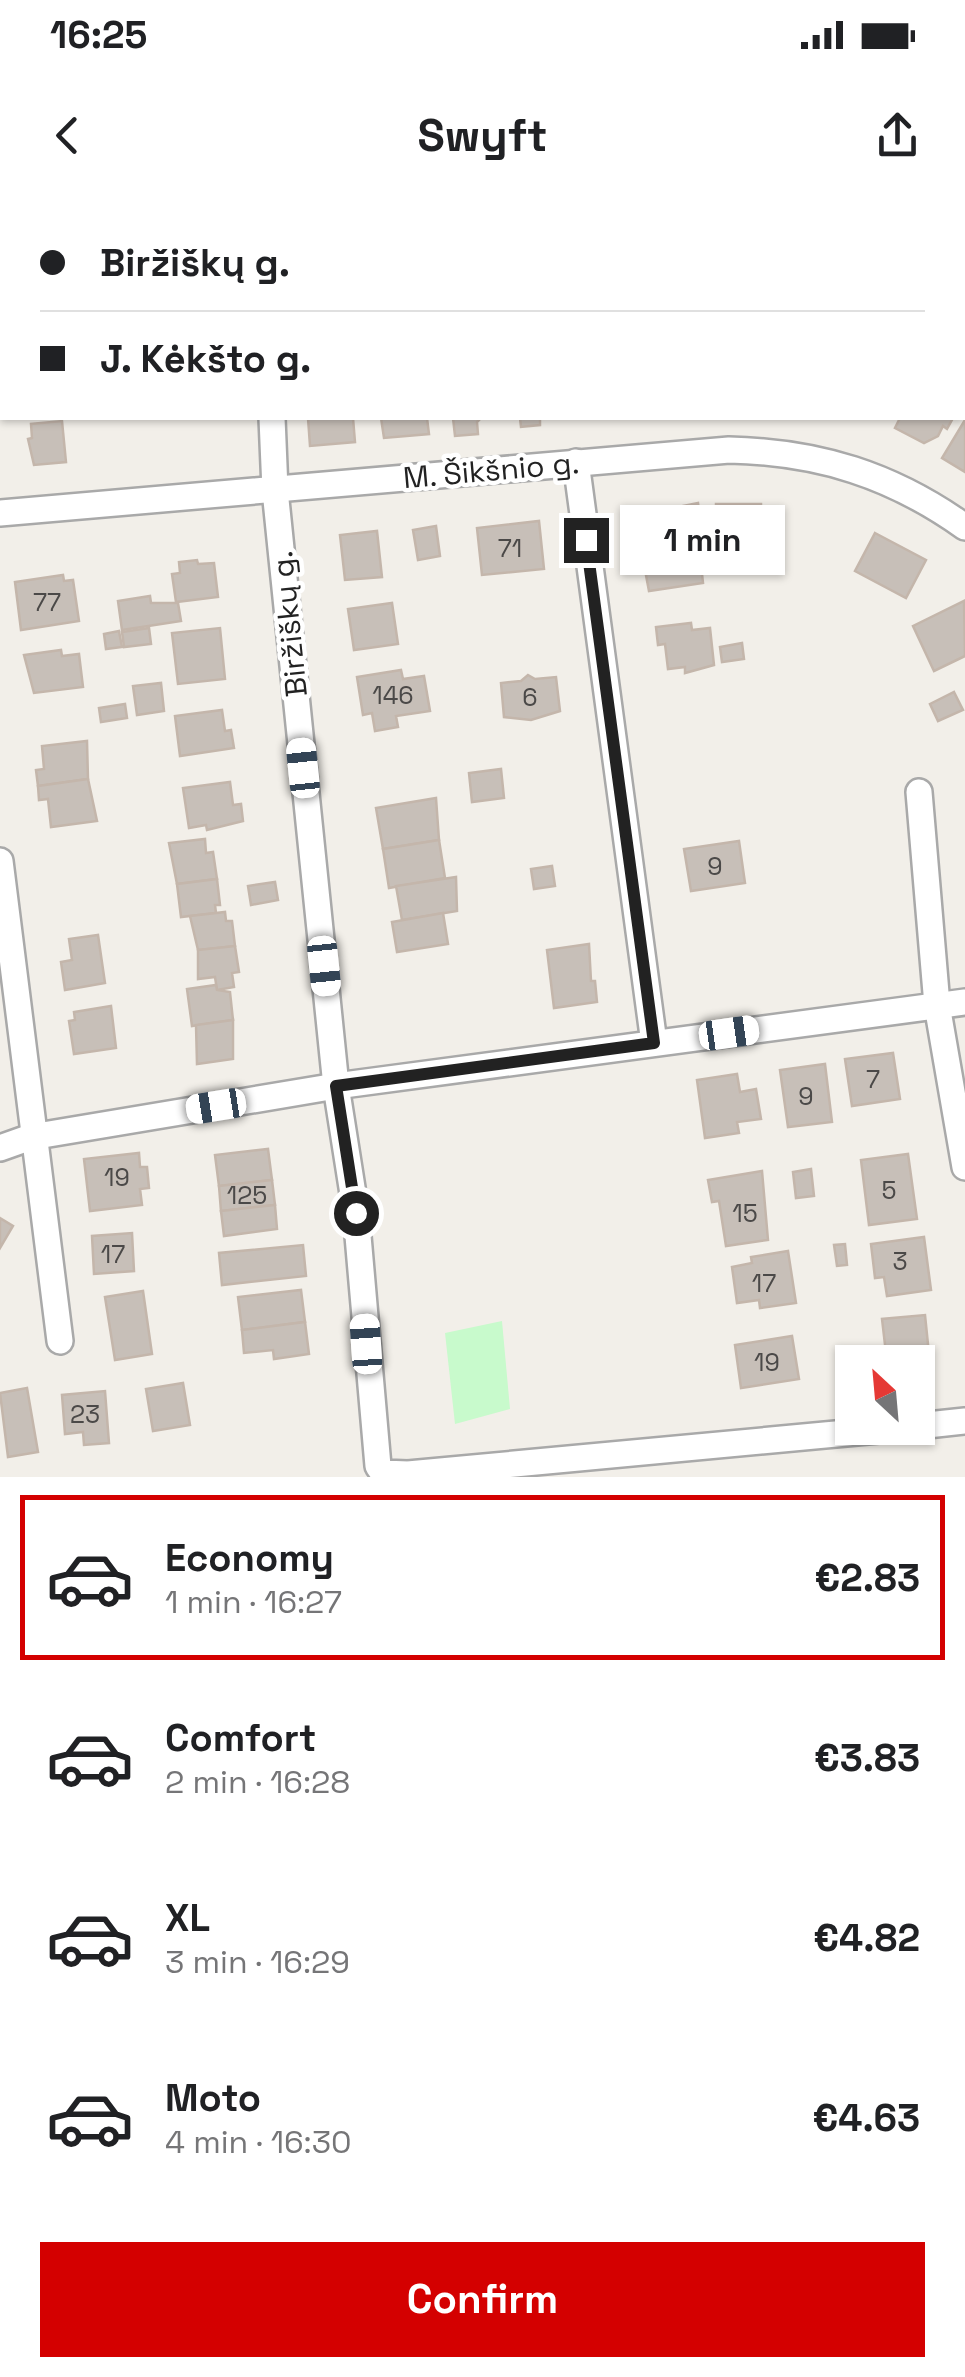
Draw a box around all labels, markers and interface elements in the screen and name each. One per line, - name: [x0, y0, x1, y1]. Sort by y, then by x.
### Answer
- text: 16:25: [50, 11, 147, 59]
- text: Swyft: [418, 107, 547, 164]
- icon: back: [40, 108, 95, 163]
- icon: share: [870, 108, 925, 163]
- text: Biržiškų g.: [100, 239, 290, 287]
- text: J. Kėkšto g.: [100, 335, 311, 383]
- street label: M. Šikšnio g.: [401, 443, 581, 497]
- callout: 1 min: [621, 505, 786, 575]
- route end: [564, 518, 609, 563]
- text: 1 min: [663, 520, 742, 560]
- house number: 71: [498, 532, 522, 564]
- street label: Biržiškų g.: [262, 549, 316, 699]
- house number: 77: [33, 586, 61, 618]
- house number: 146: [372, 679, 414, 711]
- house number: 6: [522, 681, 538, 713]
- car: [285, 737, 321, 799]
- house number: 9: [707, 850, 723, 882]
- car: [306, 935, 342, 997]
- car: [697, 1014, 761, 1052]
- house number: 7: [866, 1063, 880, 1095]
- house number: 9: [798, 1080, 814, 1112]
- car: [184, 1086, 248, 1126]
- house number: 19: [104, 1161, 130, 1193]
- house number: 5: [882, 1174, 896, 1206]
- house number: 125: [227, 1179, 267, 1211]
- route start: [334, 1191, 379, 1236]
- house number: 15: [732, 1197, 758, 1229]
- house number: 17: [101, 1238, 125, 1270]
- house number: 3: [892, 1245, 908, 1277]
- house number: 17: [752, 1267, 776, 1299]
- car: [349, 1313, 383, 1375]
- north arrow: [835, 1345, 935, 1445]
- map controls: [835, 1345, 935, 1445]
- house number: 19: [754, 1346, 780, 1378]
- house number: 23: [70, 1398, 100, 1430]
- icon: car: [45, 1533, 135, 1623]
- text: Economy: [165, 1534, 334, 1582]
- text: €2.83: [814, 1554, 920, 1602]
- text: 1 min · 16:27: [165, 1582, 342, 1622]
- icon: car: [45, 1713, 135, 1803]
- text: Comfort: [165, 1714, 316, 1762]
- text: €3.83: [814, 1734, 920, 1782]
- text: 2 min · 16:28: [165, 1762, 350, 1802]
- icon: car: [45, 1893, 135, 1983]
- text: XL: [165, 1894, 210, 1942]
- text: €4.82: [813, 1914, 920, 1962]
- text: 3 min · 16:29: [165, 1942, 350, 1982]
- icon: car: [45, 2073, 135, 2163]
- text: Moto: [165, 2074, 261, 2122]
- text: €4.63: [813, 2094, 920, 2142]
- text: 4 min · 16:30: [165, 2122, 352, 2162]
- button: Confirm: [40, 2242, 925, 2357]

